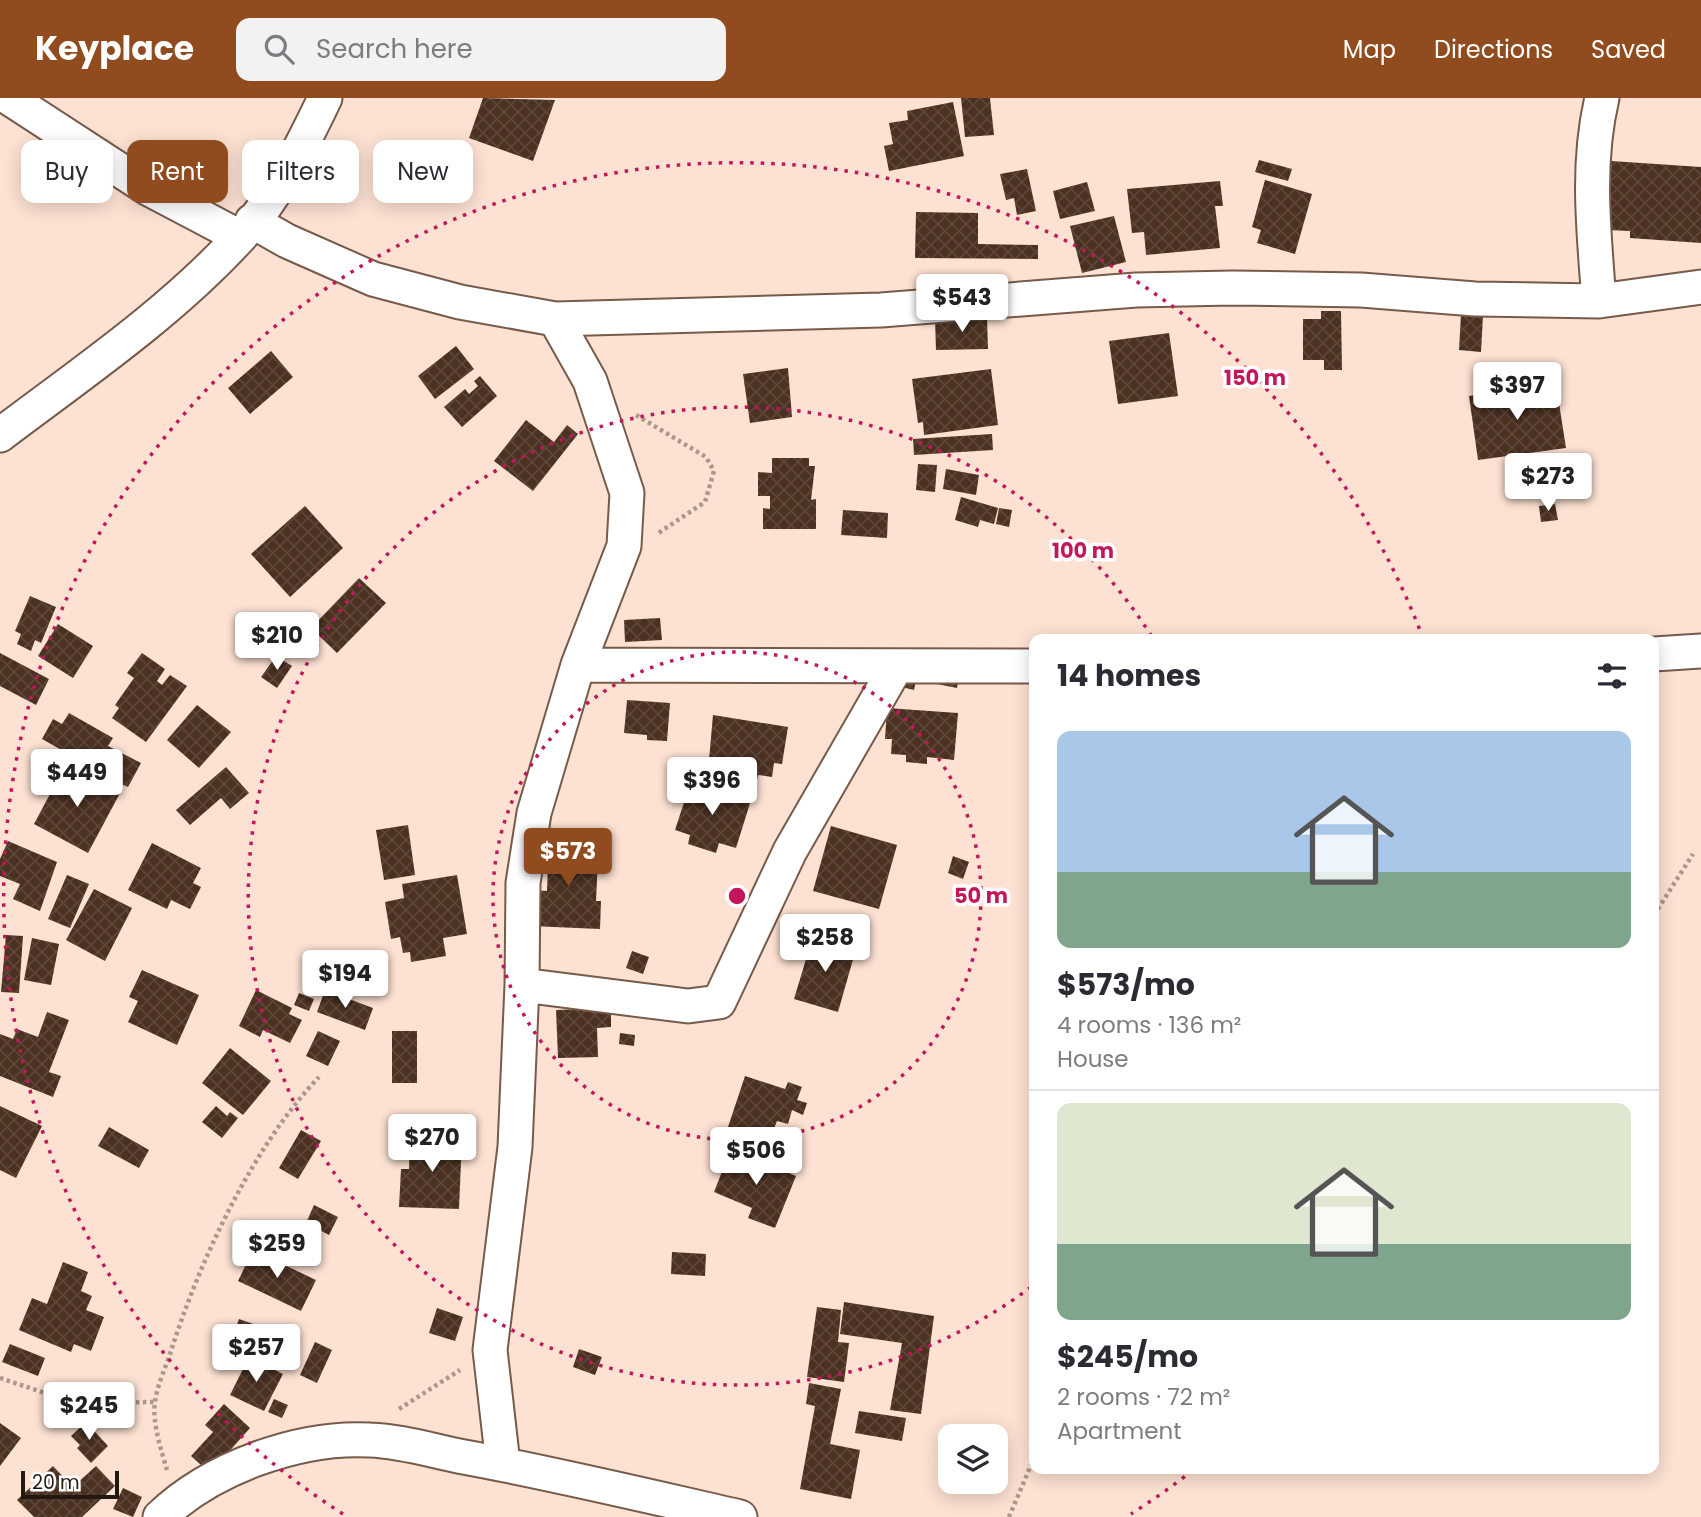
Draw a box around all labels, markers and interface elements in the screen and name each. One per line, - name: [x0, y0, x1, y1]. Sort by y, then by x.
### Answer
- search box: [236, 18, 726, 81]
- text: Keyplace: [35, 25, 194, 72]
- icon: search: [260, 30, 298, 68]
- text: Search here: [316, 31, 473, 67]
- text: Map: [1343, 33, 1396, 66]
- text: Directions: [1434, 33, 1553, 66]
- text: Saved: [1591, 33, 1666, 66]
- chip: Buy: [21, 140, 113, 203]
- chip: Rent: [127, 140, 228, 203]
- chip: Filters: [242, 140, 359, 203]
- chip: New: [373, 140, 473, 203]
- pin: $543: [921, 274, 1003, 334]
- text: $543: [932, 281, 992, 313]
- pin: $397: [1476, 362, 1558, 422]
- text: 150 m: [1224, 363, 1286, 392]
- text: $397: [1489, 369, 1545, 401]
- pin: $273: [1507, 454, 1589, 513]
- text: $273: [1521, 460, 1575, 492]
- text: 100 m: [1052, 536, 1114, 565]
- pin: $210: [236, 612, 318, 672]
- text: $210: [251, 619, 303, 651]
- text: 14 homes: [1057, 654, 1201, 697]
- icon: filters: [1593, 657, 1631, 695]
- pin: $449: [36, 750, 118, 809]
- text: $449: [47, 756, 107, 788]
- pin: $396: [671, 758, 753, 817]
- text: $396: [683, 764, 741, 796]
- icon: home: [1281, 777, 1407, 903]
- pin: $573: [527, 828, 609, 888]
- text: $573: [540, 835, 596, 867]
- text: 50 m: [954, 881, 1008, 910]
- centre of rings: [725, 884, 749, 908]
- pin: $258: [784, 914, 866, 974]
- text: $258: [796, 921, 854, 953]
- pin: $194: [304, 950, 386, 1010]
- text: $194: [318, 957, 372, 989]
- text: $573/mo: [1057, 963, 1195, 1006]
- text: 4 rooms · 136 m²: [1057, 1009, 1241, 1041]
- text: House: [1057, 1043, 1129, 1075]
- pin: $270: [391, 1114, 473, 1174]
- text: $270: [404, 1121, 460, 1153]
- pin: $506: [715, 1128, 797, 1187]
- text: $506: [726, 1134, 786, 1166]
- icon: home: [1281, 1149, 1407, 1275]
- pin: $259: [236, 1220, 318, 1280]
- text: $259: [248, 1227, 306, 1259]
- pin: $257: [215, 1324, 297, 1384]
- text: $257: [228, 1331, 284, 1363]
- text: $245/mo: [1057, 1335, 1198, 1378]
- text: 2 rooms · 72 m²: [1057, 1381, 1230, 1413]
- pin: $245: [48, 1382, 130, 1442]
- text: $245: [60, 1389, 118, 1421]
- text: Apartment: [1057, 1415, 1182, 1447]
- map controls: [938, 1424, 1008, 1494]
- button: layers: [938, 1424, 1008, 1494]
- scale bar: [21, 1468, 119, 1500]
- text: 20 m: [32, 1469, 80, 1496]

